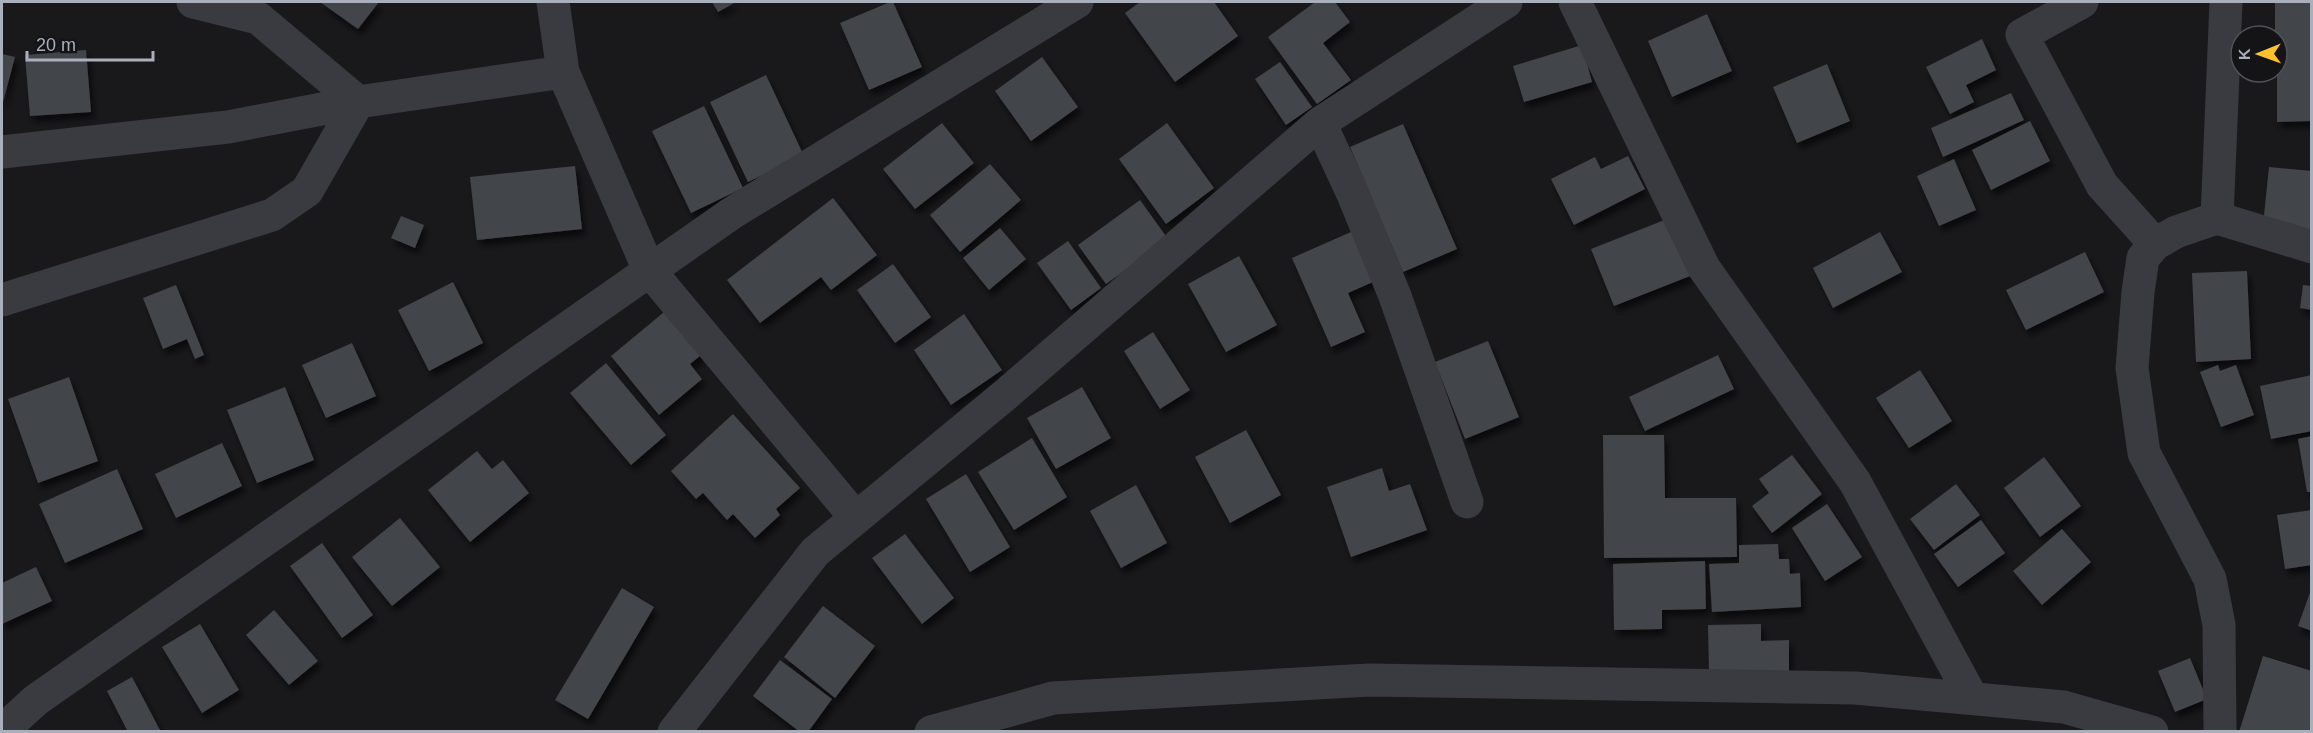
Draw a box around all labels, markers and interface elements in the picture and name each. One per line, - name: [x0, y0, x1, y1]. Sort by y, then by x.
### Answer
- scale bar: [27, 24, 153, 62]
- north arrow: [2229, 24, 2289, 84]
- text: 20 m: [36, 35, 76, 55]
- text: K: [2236, 48, 2253, 60]

